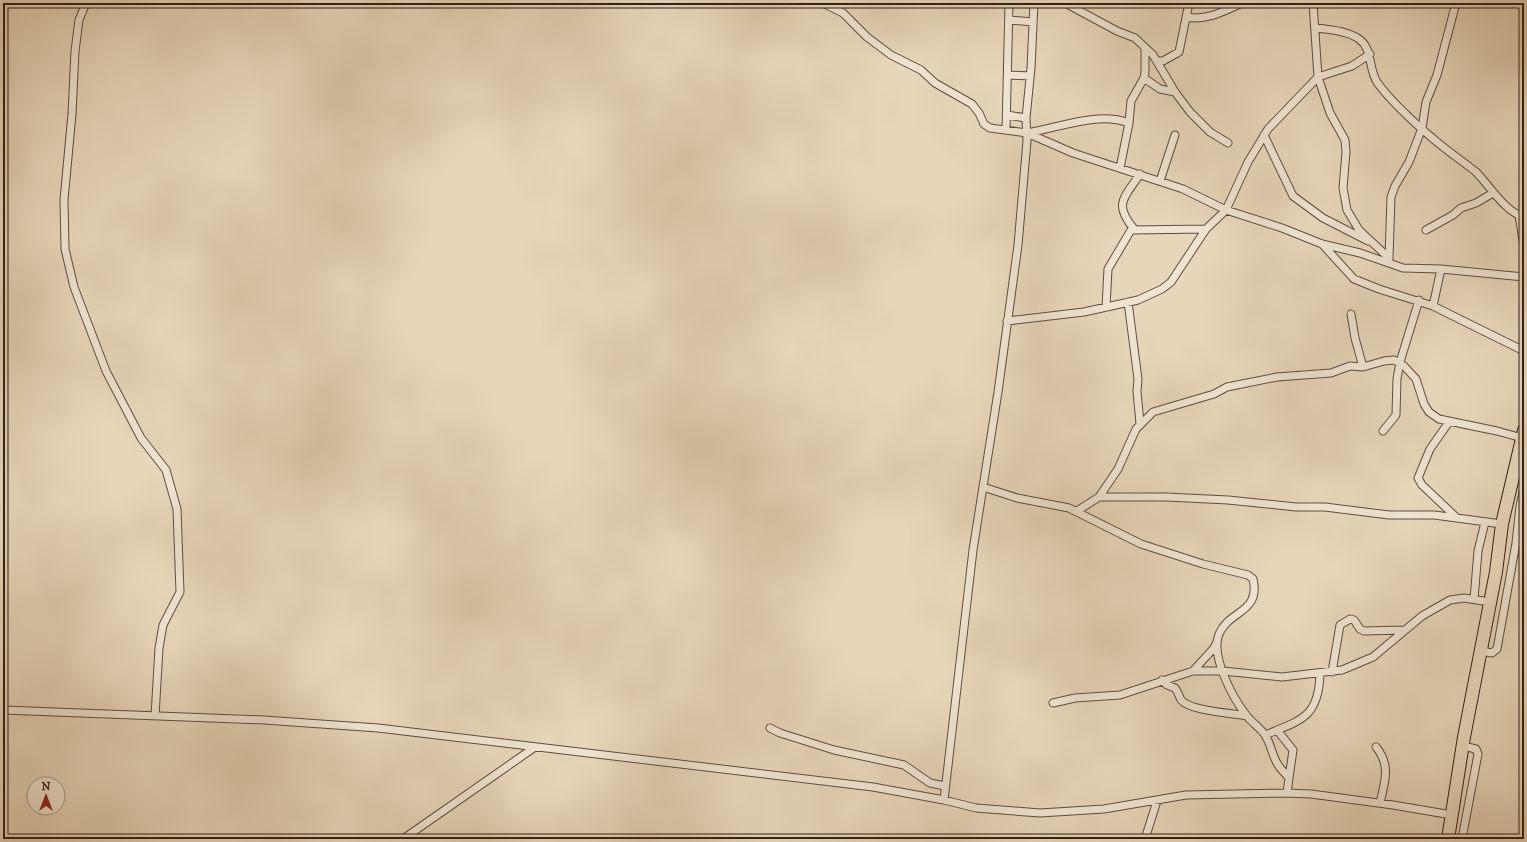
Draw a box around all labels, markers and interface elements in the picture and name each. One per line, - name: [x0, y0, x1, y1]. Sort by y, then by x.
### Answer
- north arrow: [26, 776, 66, 816]
- text: N: [41, 780, 51, 794]

